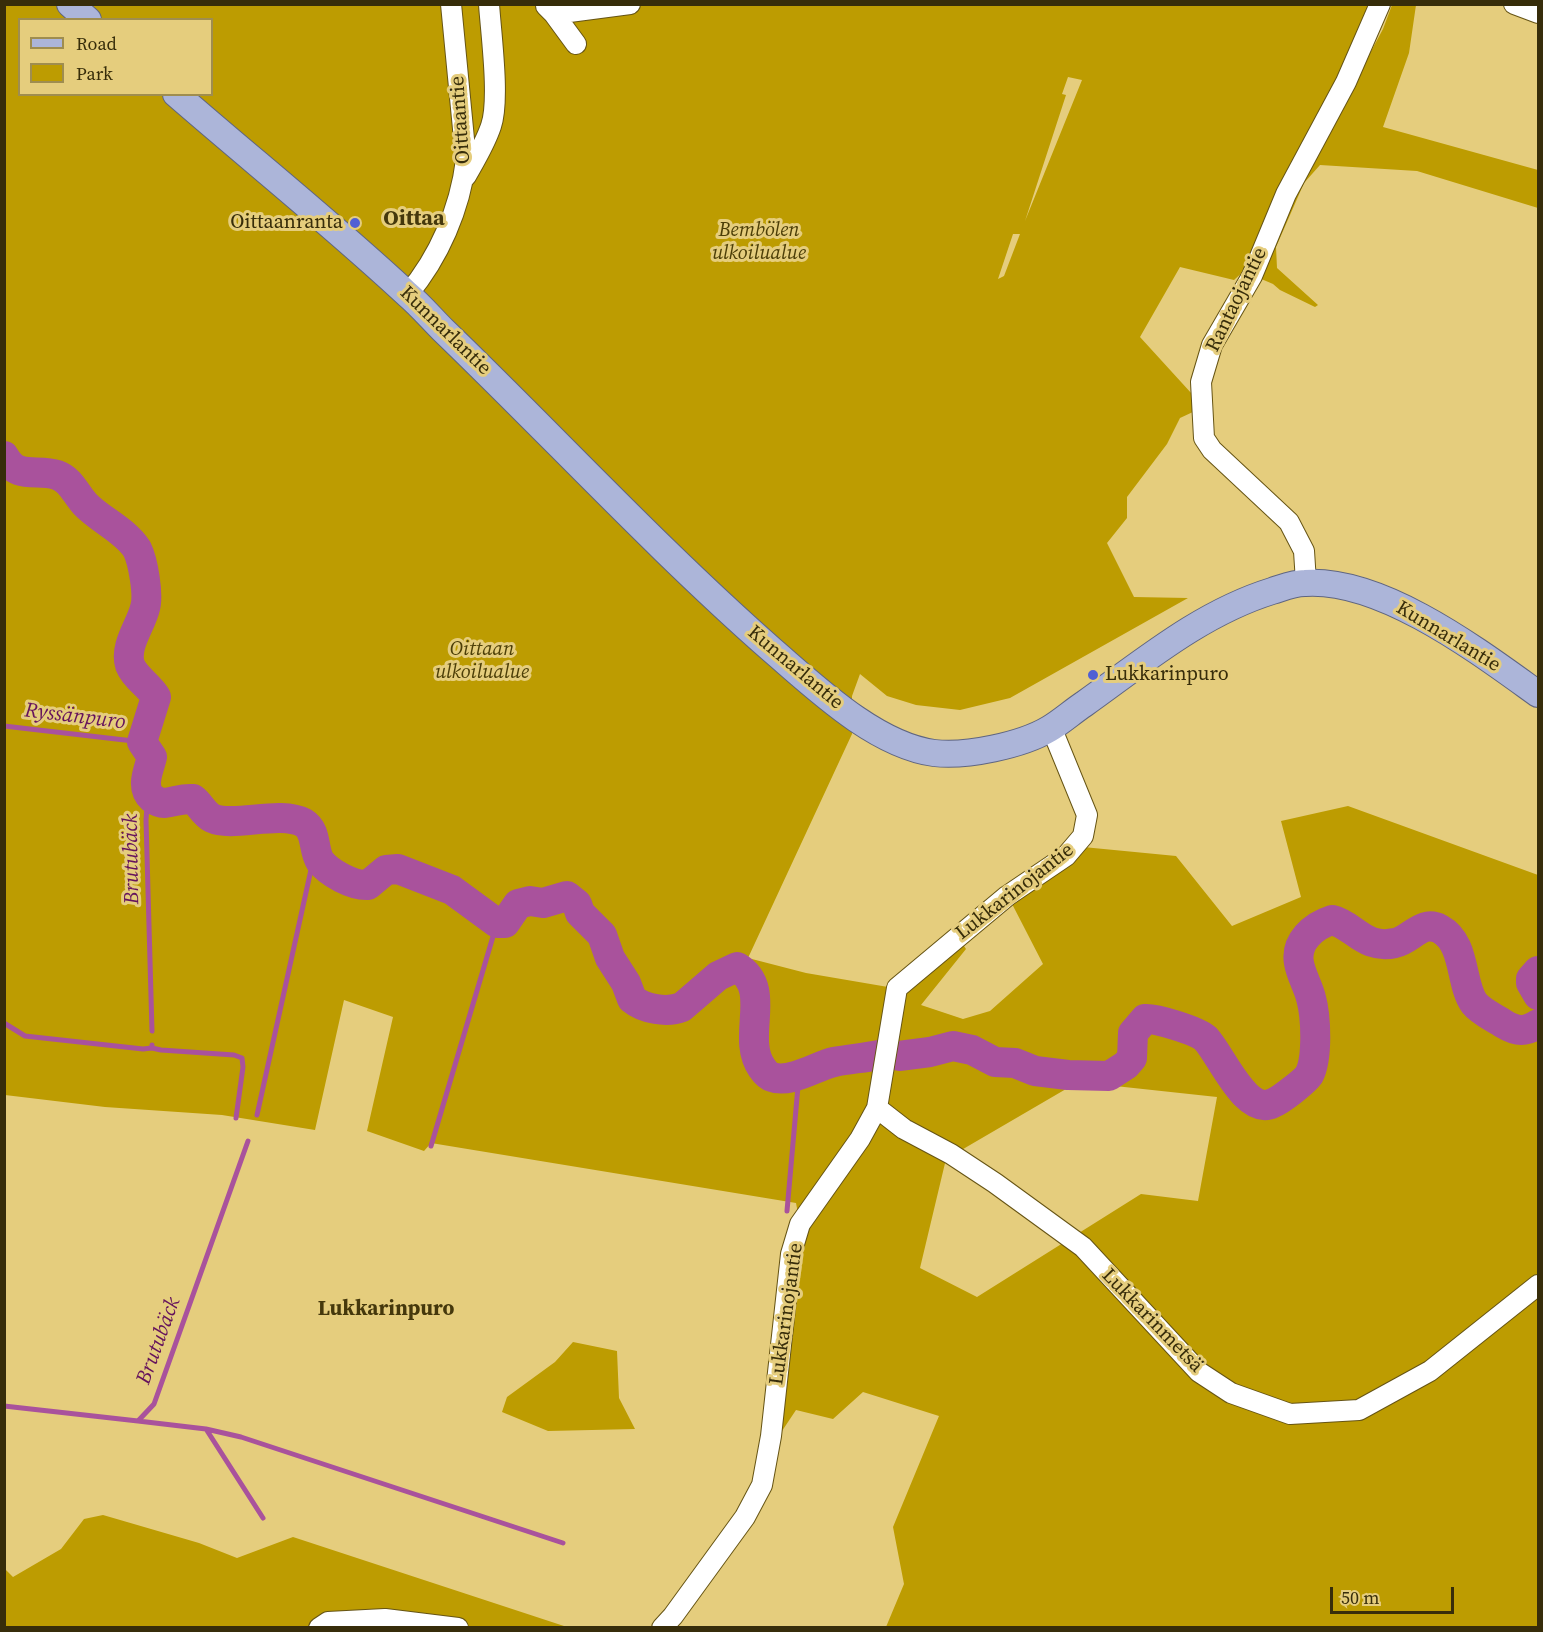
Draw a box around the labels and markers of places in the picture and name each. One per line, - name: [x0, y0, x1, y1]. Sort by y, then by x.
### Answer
- place label: Oittaanranta: [230, 211, 343, 235]
- marker: Oittaanranta: [348, 216, 362, 230]
- place label: Lukkarinpuro: [1105, 663, 1229, 687]
- marker: Lukkarinpuro: [1086, 668, 1100, 682]

